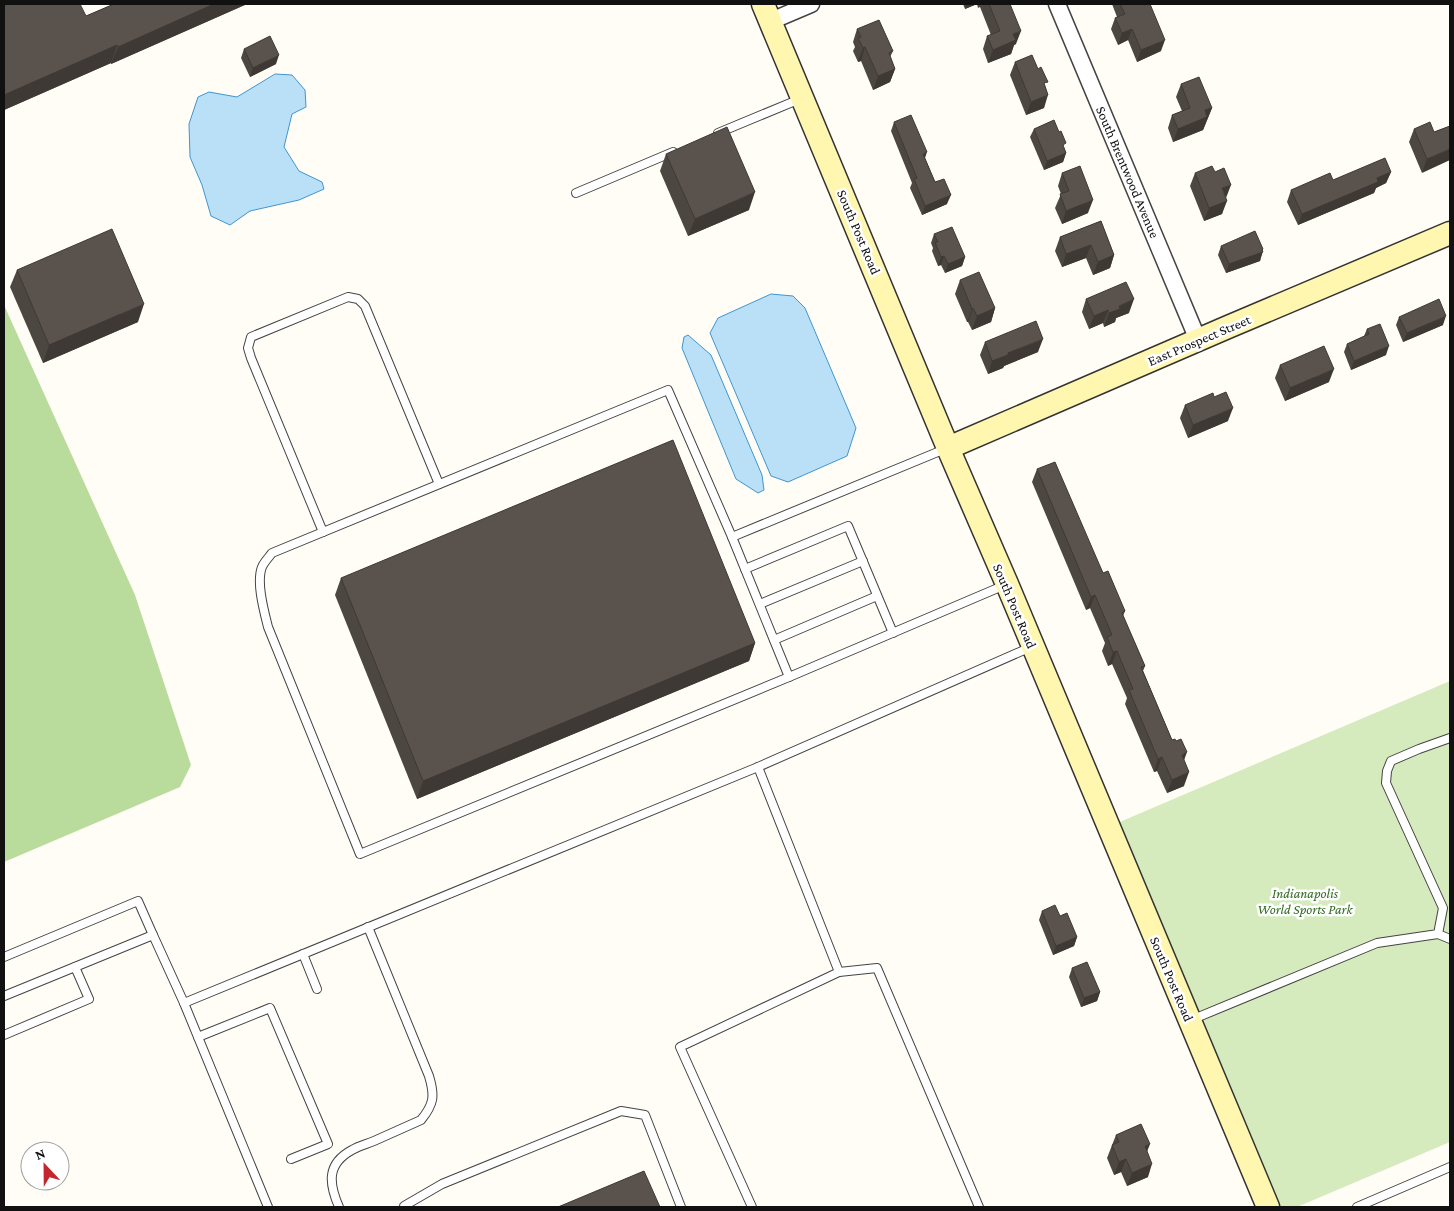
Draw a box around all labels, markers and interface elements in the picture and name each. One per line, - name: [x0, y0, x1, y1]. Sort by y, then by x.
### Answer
- street label: South Brentwood Avenue: [1093, 104, 1163, 240]
- street label: South Post Road: [834, 187, 884, 277]
- street label: East Prospect Street: [1145, 311, 1253, 369]
- street label: South Post Road: [990, 561, 1040, 651]
- park label: Indianapolis World Sports Park: [1257, 885, 1353, 917]
- street label: South Post Road: [1147, 934, 1197, 1024]
- north arrow: [20, 1141, 70, 1191]
- text: N: [33, 1145, 48, 1163]

